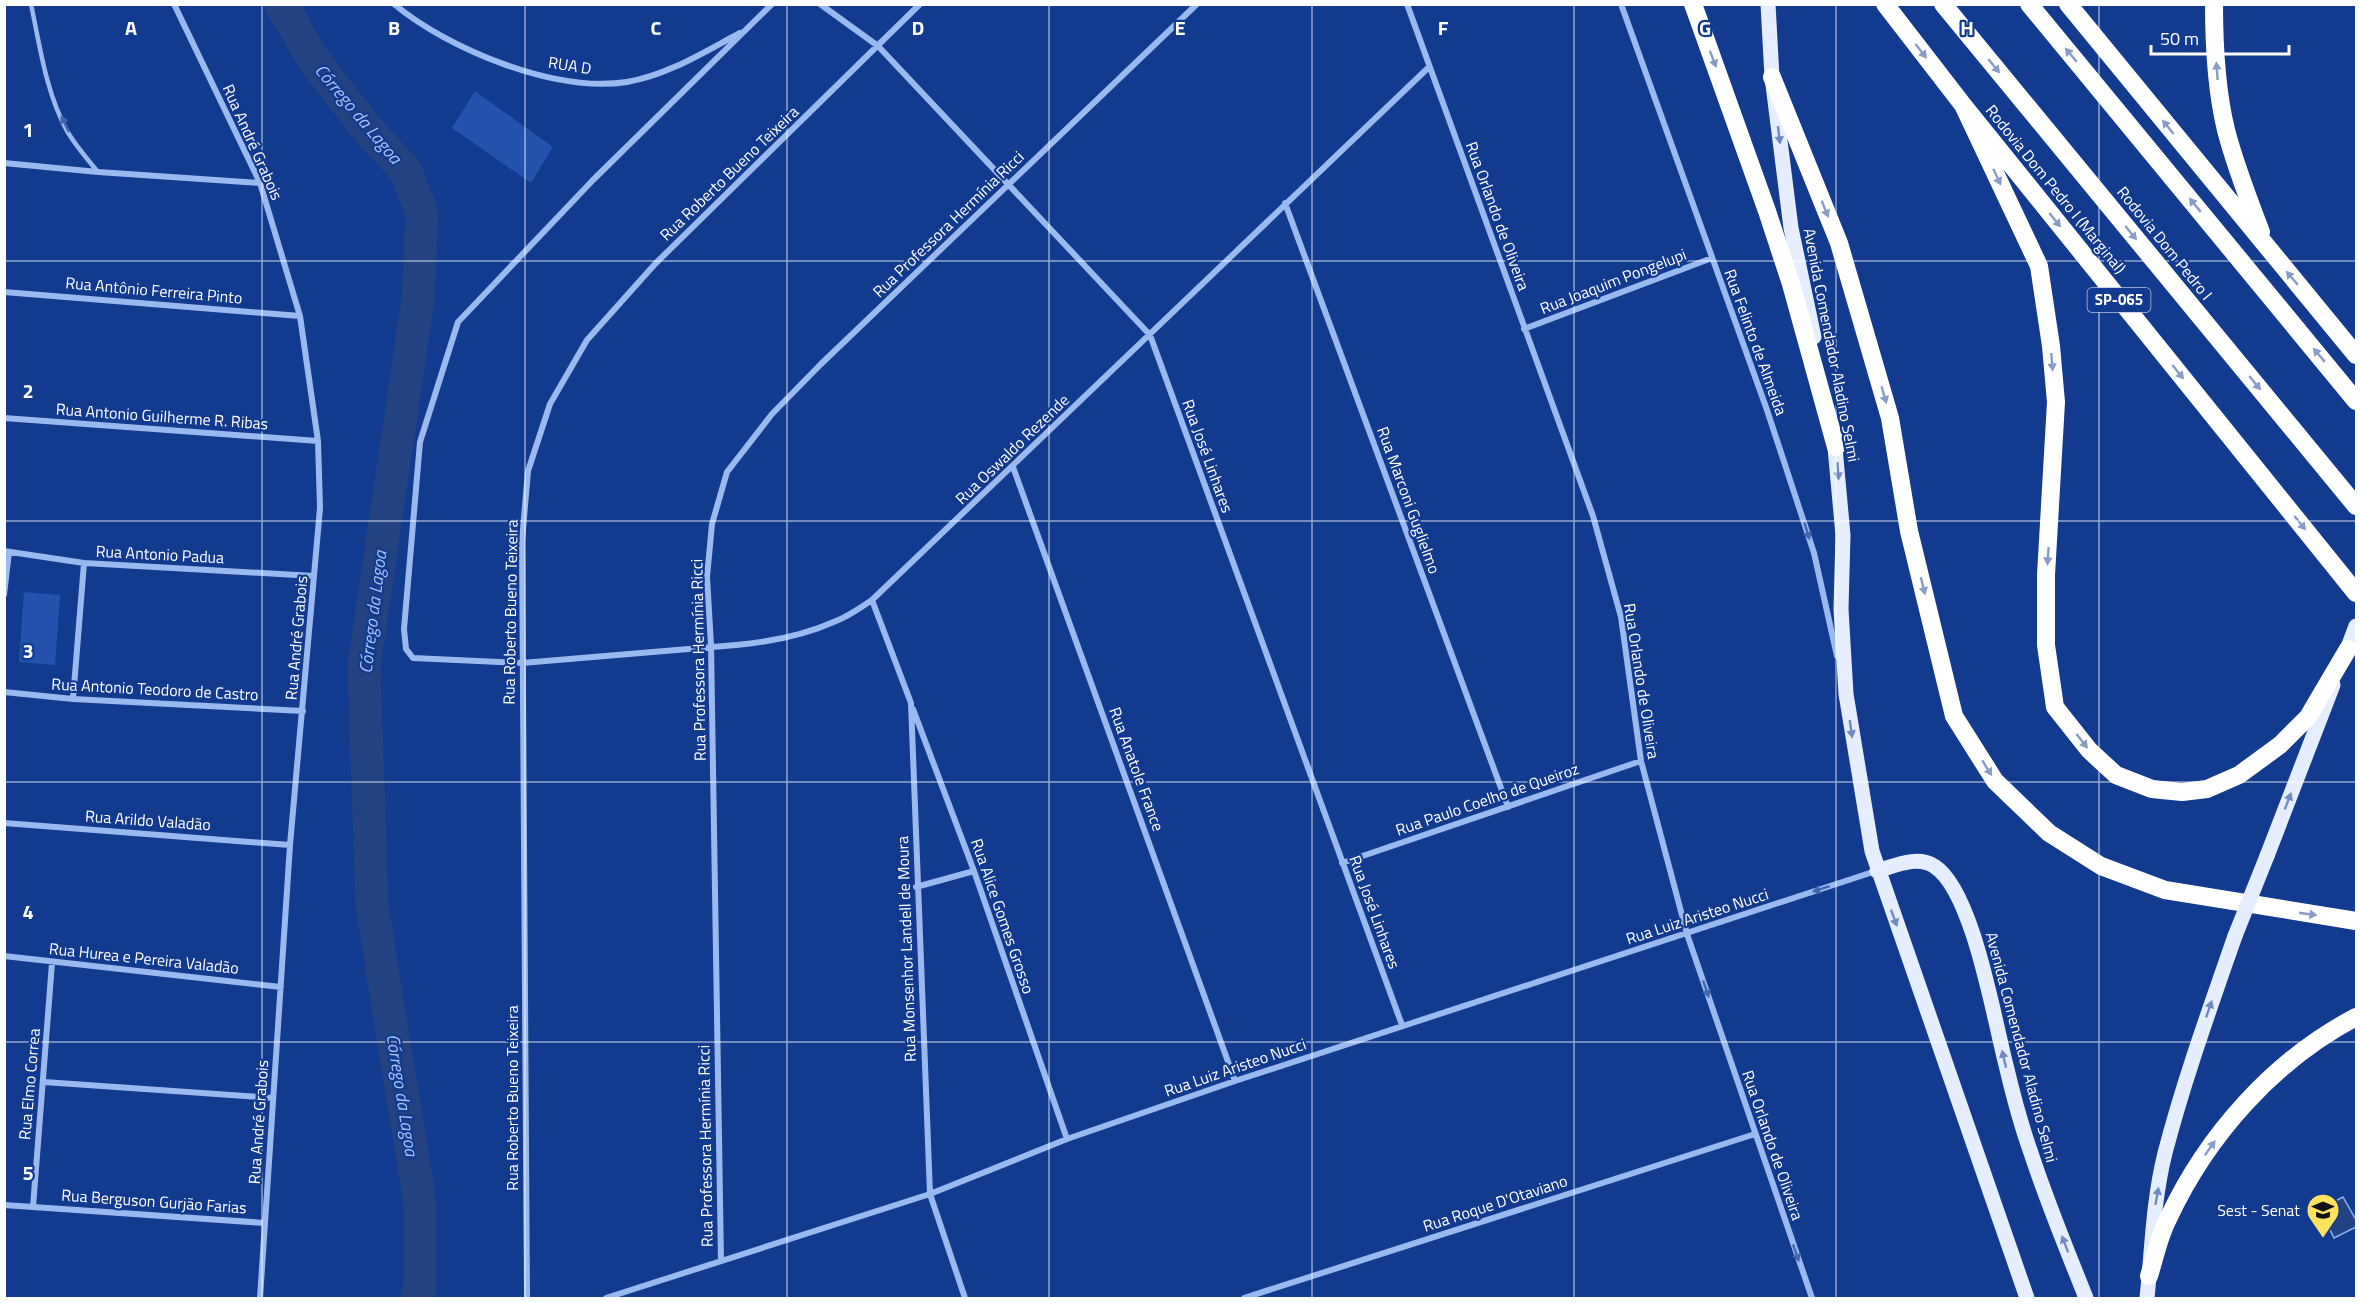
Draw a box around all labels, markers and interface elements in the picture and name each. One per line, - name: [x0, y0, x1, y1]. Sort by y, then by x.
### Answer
- text: A: [125, 12, 137, 43]
- text: B: [388, 12, 400, 43]
- text: C: [651, 12, 662, 43]
- text: D: [912, 12, 924, 43]
- text: E: [1174, 12, 1186, 43]
- text: F: [1438, 12, 1449, 43]
- text: G: [1699, 12, 1711, 43]
- text: H: [1960, 12, 1974, 43]
- scale bar: [2151, 18, 2289, 56]
- text: 50 m: [2160, 25, 2199, 52]
- one-way arrow: [1915, 42, 1927, 58]
- one-way arrow: [2065, 48, 2078, 63]
- street label: RUA D: [547, 50, 593, 80]
- one-way arrow: [1709, 50, 1719, 68]
- water label: Córrego da Lagoa: [308, 58, 409, 170]
- one-way arrow: [1987, 58, 2000, 74]
- one-way arrow: [2212, 61, 2222, 80]
- street label: Rua André Grabois: [217, 80, 289, 204]
- street label: Rodovia Dom Pedro I (Marginal): [1980, 99, 2132, 279]
- street label: Rua Roberto Bueno Teixeira: [654, 100, 804, 246]
- text: 1: [22, 114, 34, 145]
- one-way arrow: [60, 116, 69, 133]
- one-way arrow: [2162, 119, 2175, 135]
- one-way arrow: [1775, 125, 1784, 144]
- street label: Rua Orlando de Oliveira: [1460, 138, 1536, 294]
- street label: Rua Professora Hermínia Ricci: [867, 145, 1029, 303]
- one-way arrow: [1992, 168, 2001, 185]
- street label: Rodovia Dom Pedro I: [2111, 181, 2219, 305]
- one-way arrow: [2189, 198, 2202, 213]
- one-way arrow: [1821, 200, 1830, 218]
- one-way arrow: [2049, 212, 2062, 228]
- one-way arrow: [2124, 225, 2137, 240]
- street label: Avenida Comendador Aladino Selmi: [1798, 226, 1866, 464]
- street label: Rua Joaquim Pongelupi: [1536, 242, 1690, 320]
- street label: Rua Felinto de Almeida: [1718, 265, 1794, 419]
- street label: Rua Antônio Ferreira Pinto: [65, 270, 243, 310]
- one-way arrow: [2286, 271, 2299, 286]
- road number: SP-065: [2088, 288, 2150, 312]
- one-way arrow: [2314, 348, 2326, 363]
- one-way arrow: [2047, 352, 2057, 371]
- one-way arrow: [2171, 364, 2184, 380]
- text: 2: [22, 375, 34, 406]
- one-way arrow: [2248, 375, 2261, 390]
- one-way arrow: [1880, 386, 1889, 404]
- street label: Rua Oswaldo Rezende: [950, 388, 1074, 510]
- street label: Rua José Linhares: [1176, 396, 1240, 516]
- street label: Rua Antonio Guilherme R. Ribas: [55, 397, 269, 435]
- street label: Rua Marconi Guglielmo: [1371, 423, 1447, 577]
- one-way arrow: [1833, 462, 1843, 481]
- one-way arrow: [2294, 515, 2307, 531]
- street label: Rua Roberto Bueno Teixeira: [496, 519, 524, 705]
- one-way arrow: [1802, 522, 1812, 540]
- street label: Rua Antonio Padua: [95, 539, 225, 569]
- one-way arrow: [2043, 547, 2053, 566]
- water label: Córrego da Lagoa: [352, 548, 394, 675]
- street label: Rua Professora Hermínia Ricci: [684, 559, 712, 761]
- street label: Rua André Grabois: [279, 575, 313, 701]
- one-way arrow: [1918, 577, 1928, 595]
- street label: Rua Orlando de Oliveira: [1618, 601, 1666, 761]
- text: 3: [22, 635, 34, 666]
- street label: Rua Antonio Teodoro de Castro: [51, 672, 259, 706]
- street label: Rua Anatole France: [1103, 704, 1171, 834]
- one-way arrow: [1847, 719, 1856, 738]
- one-way arrow: [2076, 733, 2088, 749]
- street label: Rua Paulo Coelho de Queiroz: [1392, 756, 1582, 842]
- one-way arrow: [1981, 759, 1993, 775]
- one-way arrow: [2283, 792, 2293, 810]
- street label: Rua Arildo Valadão: [84, 804, 212, 836]
- street label: Rua Alice Gomes Grosso: [965, 835, 1041, 997]
- street label: Rua Monsenhor Landell de Moura: [890, 836, 922, 1062]
- street label: Rua José Linhares: [1343, 852, 1407, 972]
- street label: Rua Luiz Aristeo Nucci: [1623, 882, 1771, 950]
- one-way arrow: [1812, 885, 1830, 895]
- text: 4: [22, 896, 34, 927]
- one-way arrow: [1890, 909, 1899, 927]
- one-way arrow: [2299, 909, 2318, 918]
- street label: Avenida Comendador Aladino Selmi: [1980, 929, 2064, 1165]
- street label: Rua Hurea e Pereira Valadão: [48, 936, 240, 980]
- one-way arrow: [1701, 981, 1711, 999]
- one-way arrow: [2205, 1000, 2215, 1018]
- street label: Rua Roberto Bueno Teixeira: [500, 1005, 524, 1191]
- street label: Rua Elmo Correa: [12, 1027, 46, 1141]
- street label: Rua Luiz Aristeo Nucci: [1161, 1031, 1309, 1103]
- water label: Córrego da Lagoa: [380, 1032, 426, 1159]
- street label: Rua Professora Hermínia Ricci: [691, 1045, 719, 1247]
- one-way arrow: [1999, 1050, 2009, 1068]
- street label: Rua André Grabois: [242, 1059, 274, 1185]
- street label: Rua Orlando de Oliveira: [1736, 1067, 1810, 1223]
- one-way arrow: [2203, 1140, 2215, 1155]
- text: 5: [22, 1157, 34, 1188]
- street label: Rua Roque D'Otaviano: [1420, 1168, 1570, 1238]
- street label: Rua Berguson Gurjão Farias: [61, 1183, 247, 1219]
- one-way arrow: [2153, 1187, 2162, 1206]
- school or university icon: Sest - Senat: [2305, 1192, 2341, 1239]
- place label: Sest - Senat: [2217, 1198, 2300, 1222]
- one-way arrow: [2060, 1235, 2069, 1253]
- one-way arrow: [1792, 1244, 1802, 1262]

